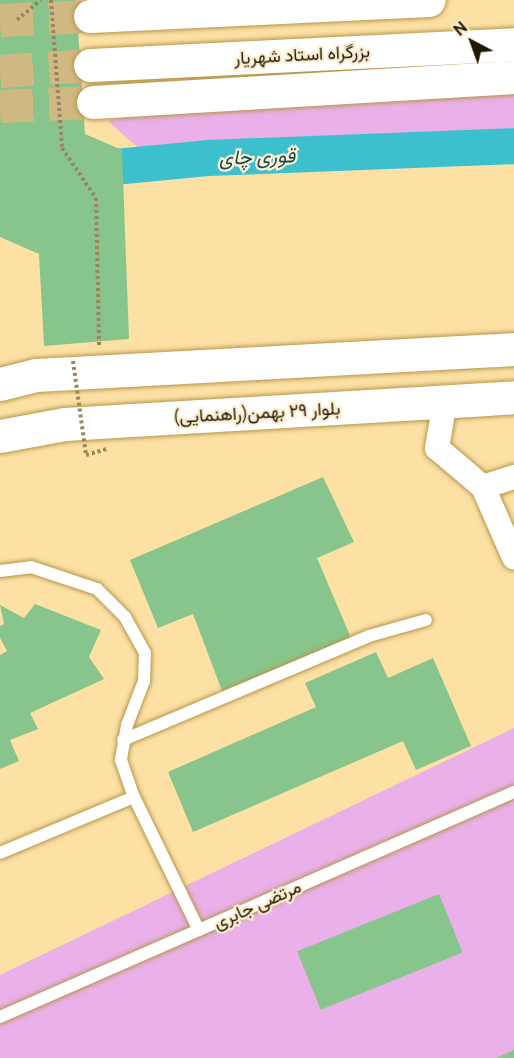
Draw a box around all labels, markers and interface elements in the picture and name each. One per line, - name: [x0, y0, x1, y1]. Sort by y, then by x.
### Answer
- north arrow: [442, 12, 502, 72]
- text: N: [450, 18, 471, 39]
- street label: بزرگراه استاد شهریار: [233, 40, 371, 68]
- water label: قوری چای: [218, 143, 296, 169]
- street label: بلوار ٢٩ بهمن(راهنمایی): [173, 397, 341, 427]
- street label: مرتضی جابری: [210, 875, 304, 933]

